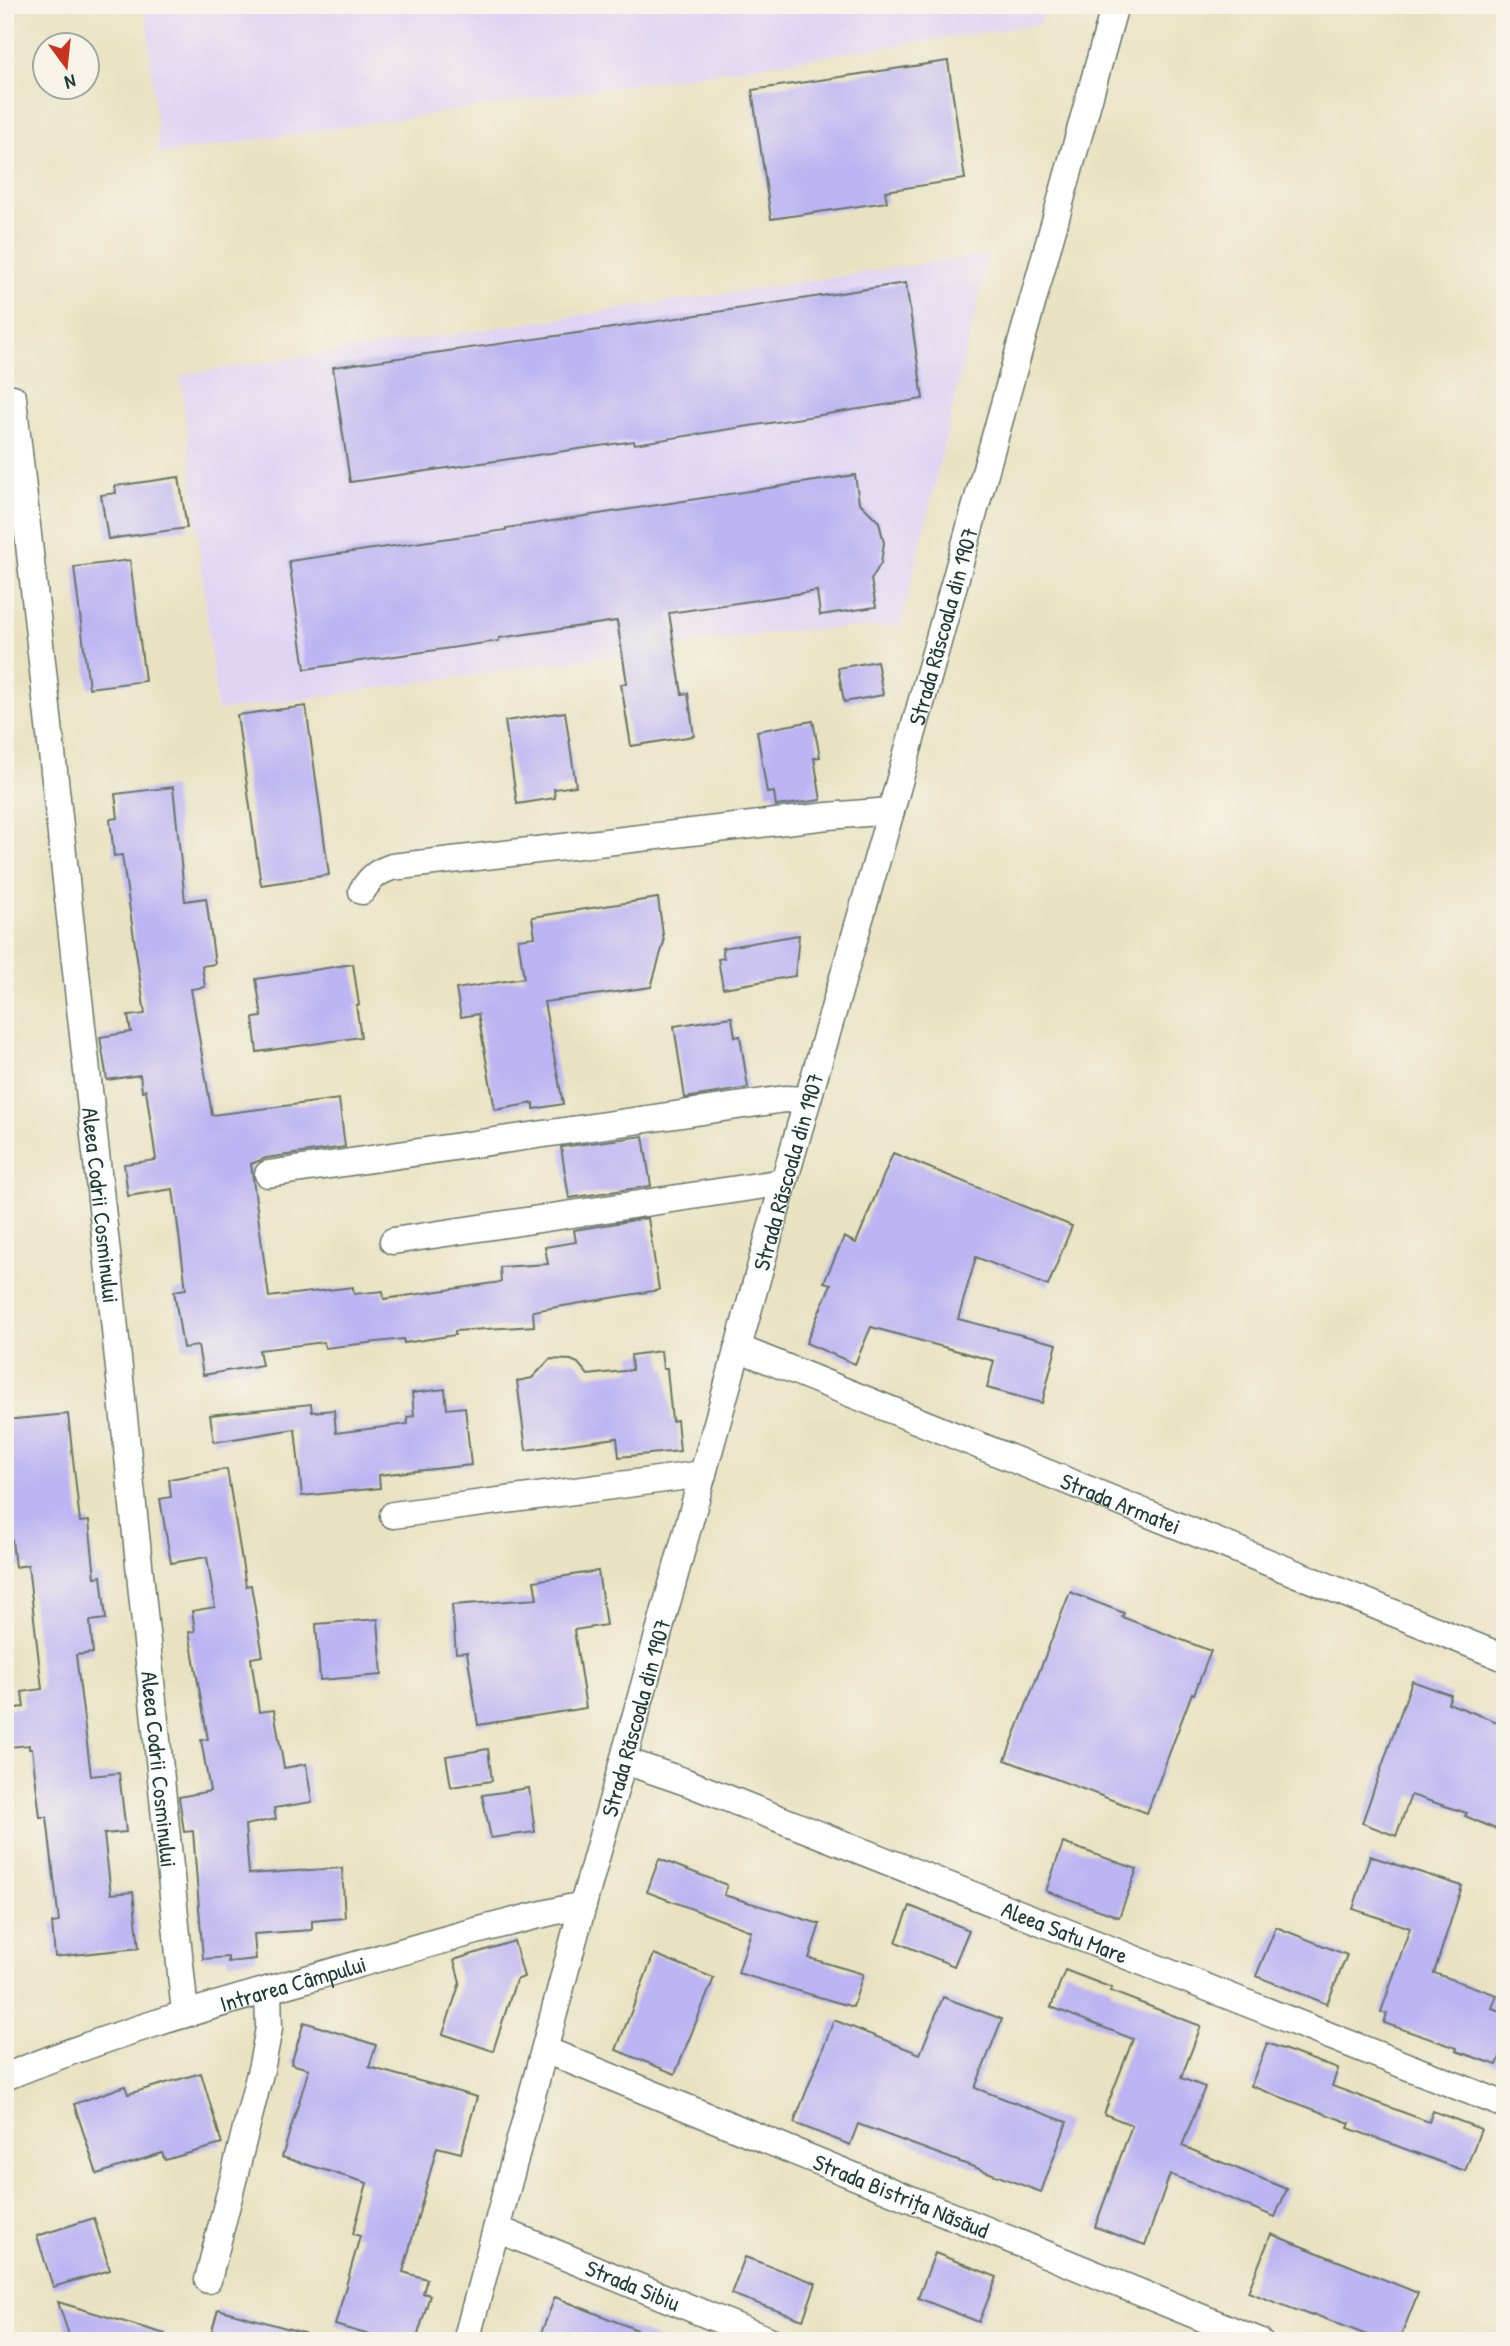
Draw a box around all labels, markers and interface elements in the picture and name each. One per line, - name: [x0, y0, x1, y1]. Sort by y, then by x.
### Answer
- north arrow: [32, 32, 102, 102]
- text: N: [62, 69, 79, 96]
- street label: Strada Răscoala din 1907: [900, 524, 985, 728]
- street label: Strada Răscoala din 1907: [745, 1069, 830, 1274]
- street label: Aleea Codrii Cosminului: [76, 1106, 128, 1305]
- street label: Strada Armatei: [1056, 1465, 1185, 1541]
- street label: Strada Răscoala din 1907: [593, 1615, 677, 1820]
- street label: Aleea Codrii Cosminului: [135, 1670, 185, 1869]
- street label: Aleea Satu Mare: [998, 1893, 1133, 1970]
- street label: Intrarea Câmpului: [216, 1947, 369, 2019]
- street label: Strada Bistrița Năsăud: [809, 2146, 994, 2245]
- street label: Strada Sibiu: [581, 2251, 685, 2318]

